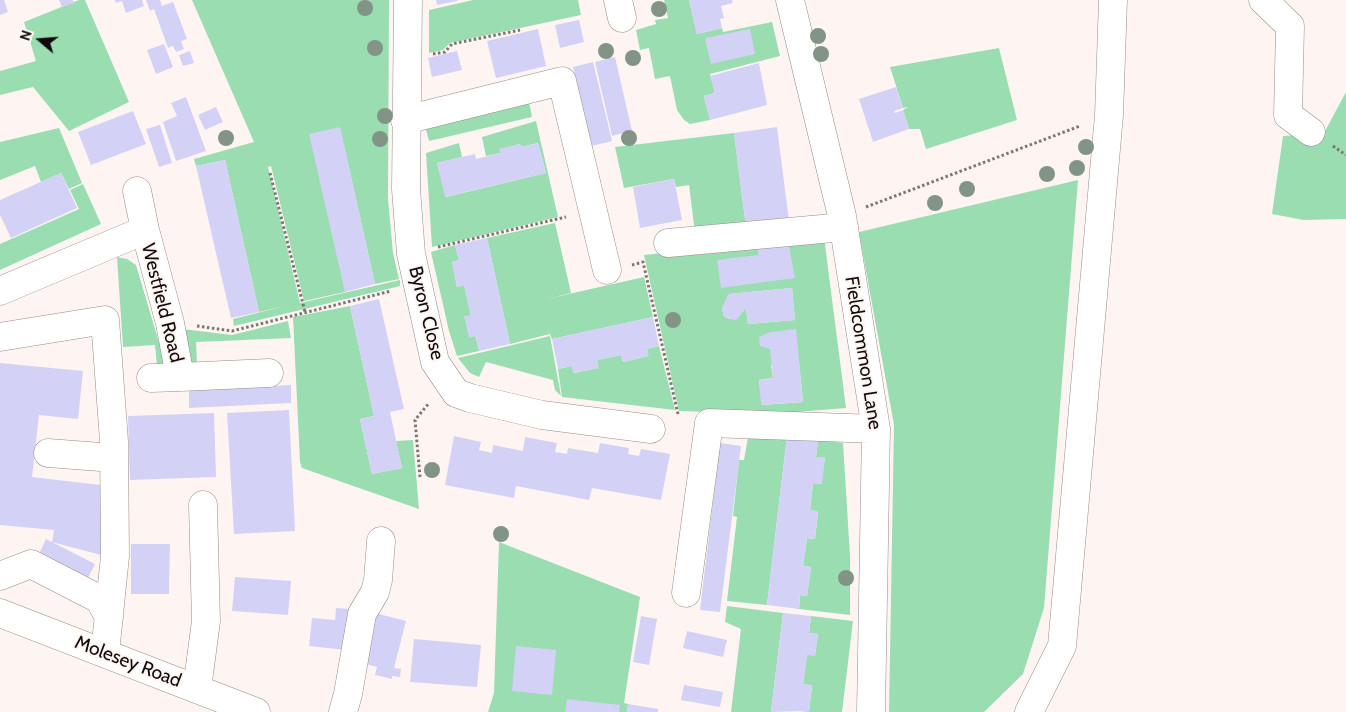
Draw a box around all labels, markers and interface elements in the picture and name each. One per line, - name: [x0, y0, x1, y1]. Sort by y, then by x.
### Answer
- north arrow: [15, 15, 65, 65]
- text: N: [16, 28, 36, 43]
- street label: Westfield Road: [136, 241, 188, 365]
- street label: Byron Close: [403, 264, 449, 362]
- street label: Fieldcommon Lane: [840, 275, 886, 431]
- street label: Molesey Road: [71, 631, 185, 693]

